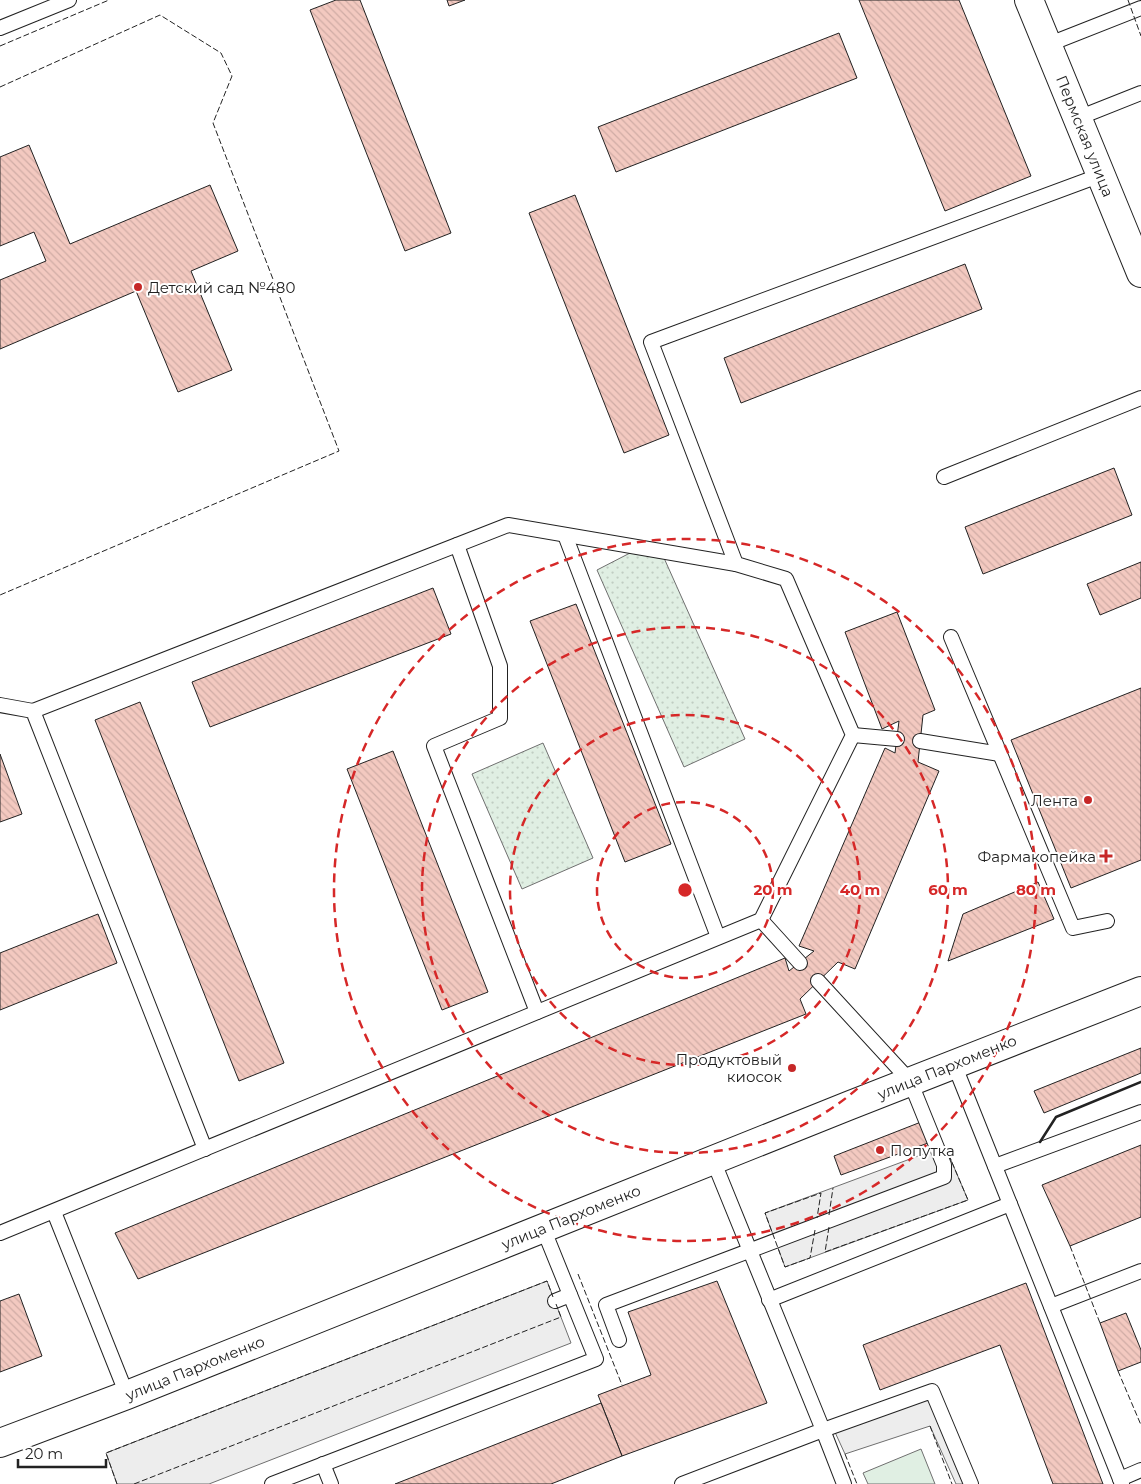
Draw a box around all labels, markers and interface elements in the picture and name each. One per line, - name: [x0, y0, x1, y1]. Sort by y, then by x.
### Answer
- street label: Пермская улица: [1052, 72, 1118, 200]
- place label: Детский сад №480: [148, 278, 295, 297]
- marker: Детский сад №480: [132, 281, 144, 293]
- place label: Лента: [1031, 791, 1078, 810]
- marker: Лента: [1082, 794, 1094, 806]
- place label: Фармакопейка: [978, 847, 1096, 866]
- marker: Фармакопейка: [1100, 850, 1112, 862]
- text: 20 m: [753, 880, 793, 899]
- text: 40 m: [840, 880, 880, 899]
- text: 60 m: [928, 880, 968, 899]
- text: 80 m: [1016, 880, 1056, 899]
- centre of rings: [676, 881, 694, 899]
- street label: улица Пархоменко: [874, 1030, 1019, 1104]
- place label: Продуктовый киосок: [676, 1050, 782, 1086]
- marker: Продуктовый киосок: [786, 1062, 798, 1074]
- place label: Попутка: [890, 1141, 955, 1160]
- marker: Попутка: [874, 1144, 886, 1156]
- street label: улица Пархоменко: [498, 1180, 643, 1254]
- street label: улица Пархоменко: [122, 1331, 267, 1405]
- scale bar: [18, 1436, 105, 1468]
- text: 20 m: [25, 1444, 63, 1463]

